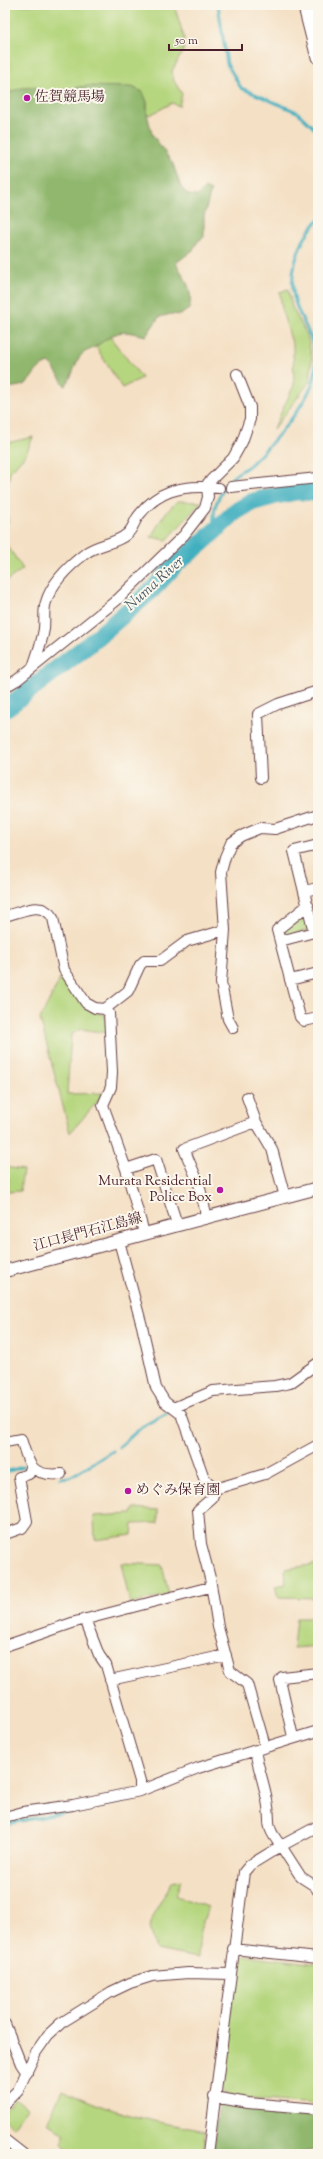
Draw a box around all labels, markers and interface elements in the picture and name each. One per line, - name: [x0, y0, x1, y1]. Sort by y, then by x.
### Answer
- scale bar: [169, 26, 242, 52]
- text: 50 m: [174, 32, 198, 50]
- place label: 佐賀競馬場: [35, 88, 105, 108]
- marker: 佐賀競馬場: [22, 93, 32, 103]
- water label: Numa River: [121, 551, 190, 616]
- place label: Murata Residential Police Box: [98, 1172, 212, 1208]
- marker: Murata Residential Police Box: [215, 1185, 225, 1195]
- street label: 江口長門石江島線: [31, 1209, 145, 1257]
- place label: めぐみ保育園: [136, 1481, 220, 1501]
- marker: めぐみ保育園: [123, 1486, 133, 1496]

